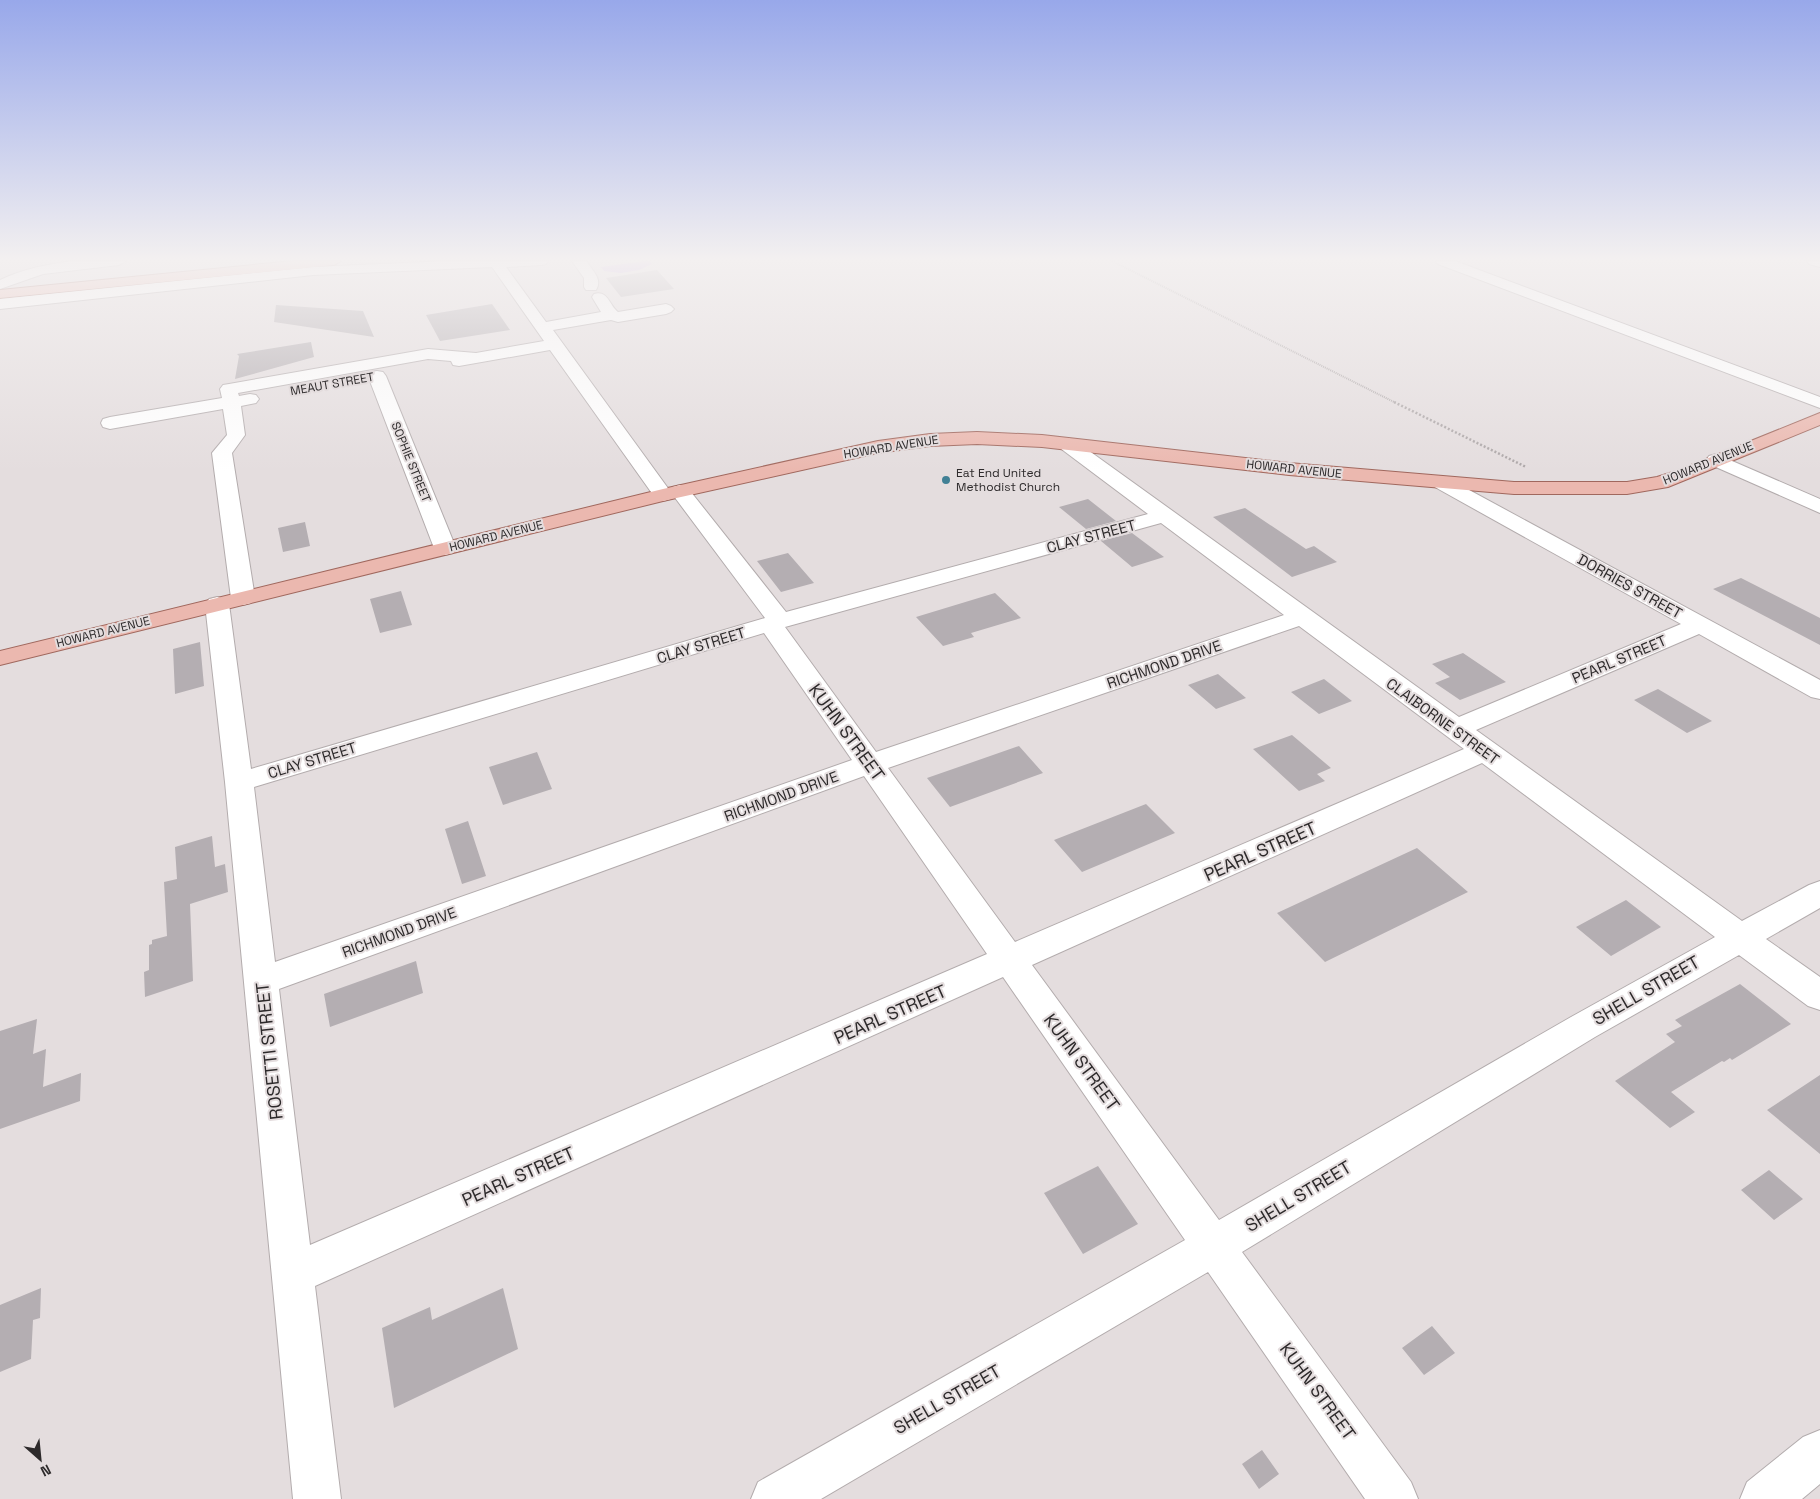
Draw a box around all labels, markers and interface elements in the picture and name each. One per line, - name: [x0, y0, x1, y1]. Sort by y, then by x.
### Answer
- street label: MEAUT STREET: [289, 369, 375, 399]
- street label: SOPHIE STREET: [388, 419, 434, 505]
- street label: HOWARD AVENUE: [842, 432, 940, 462]
- street label: HOWARD AVENUE: [1661, 438, 1756, 488]
- street label: HOWARD AVENUE: [1245, 456, 1343, 482]
- place label: Eat End United Methodist Church: [956, 465, 1060, 495]
- marker: Eat End United Methodist Church: [940, 474, 952, 486]
- street label: CLAY STREET: [1044, 515, 1138, 557]
- street label: HOWARD AVENUE: [448, 517, 545, 555]
- street label: DORRIES STREET: [1574, 549, 1686, 623]
- street label: HOWARD AVENUE: [55, 613, 152, 651]
- street label: CLAY STREET: [654, 622, 748, 667]
- street label: PEARL STREET: [1569, 631, 1669, 687]
- street label: RICHMOND DRIVE: [1104, 635, 1224, 693]
- street label: CLAIBORNE STREET: [1383, 674, 1503, 769]
- street label: KUHN STREET: [804, 679, 890, 785]
- street label: CLAY STREET: [265, 737, 359, 782]
- street label: RICHMOND DRIVE: [721, 767, 841, 825]
- street label: PEARL STREET: [1200, 816, 1320, 886]
- street label: RICHMOND DRIVE: [339, 903, 459, 961]
- street label: SHELL STREET: [1588, 950, 1704, 1030]
- street label: PEARL STREET: [830, 979, 950, 1049]
- street label: ROSETTI STREET: [250, 981, 288, 1121]
- street label: KUHN STREET: [1039, 1009, 1125, 1115]
- street label: PEARL STREET: [458, 1141, 578, 1211]
- street label: SHELL STREET: [1241, 1155, 1356, 1237]
- street label: KUHN STREET: [1275, 1338, 1361, 1444]
- street label: SHELL STREET: [889, 1359, 1005, 1439]
- north arrow: [15, 1434, 65, 1484]
- text: N: [38, 1460, 54, 1481]

